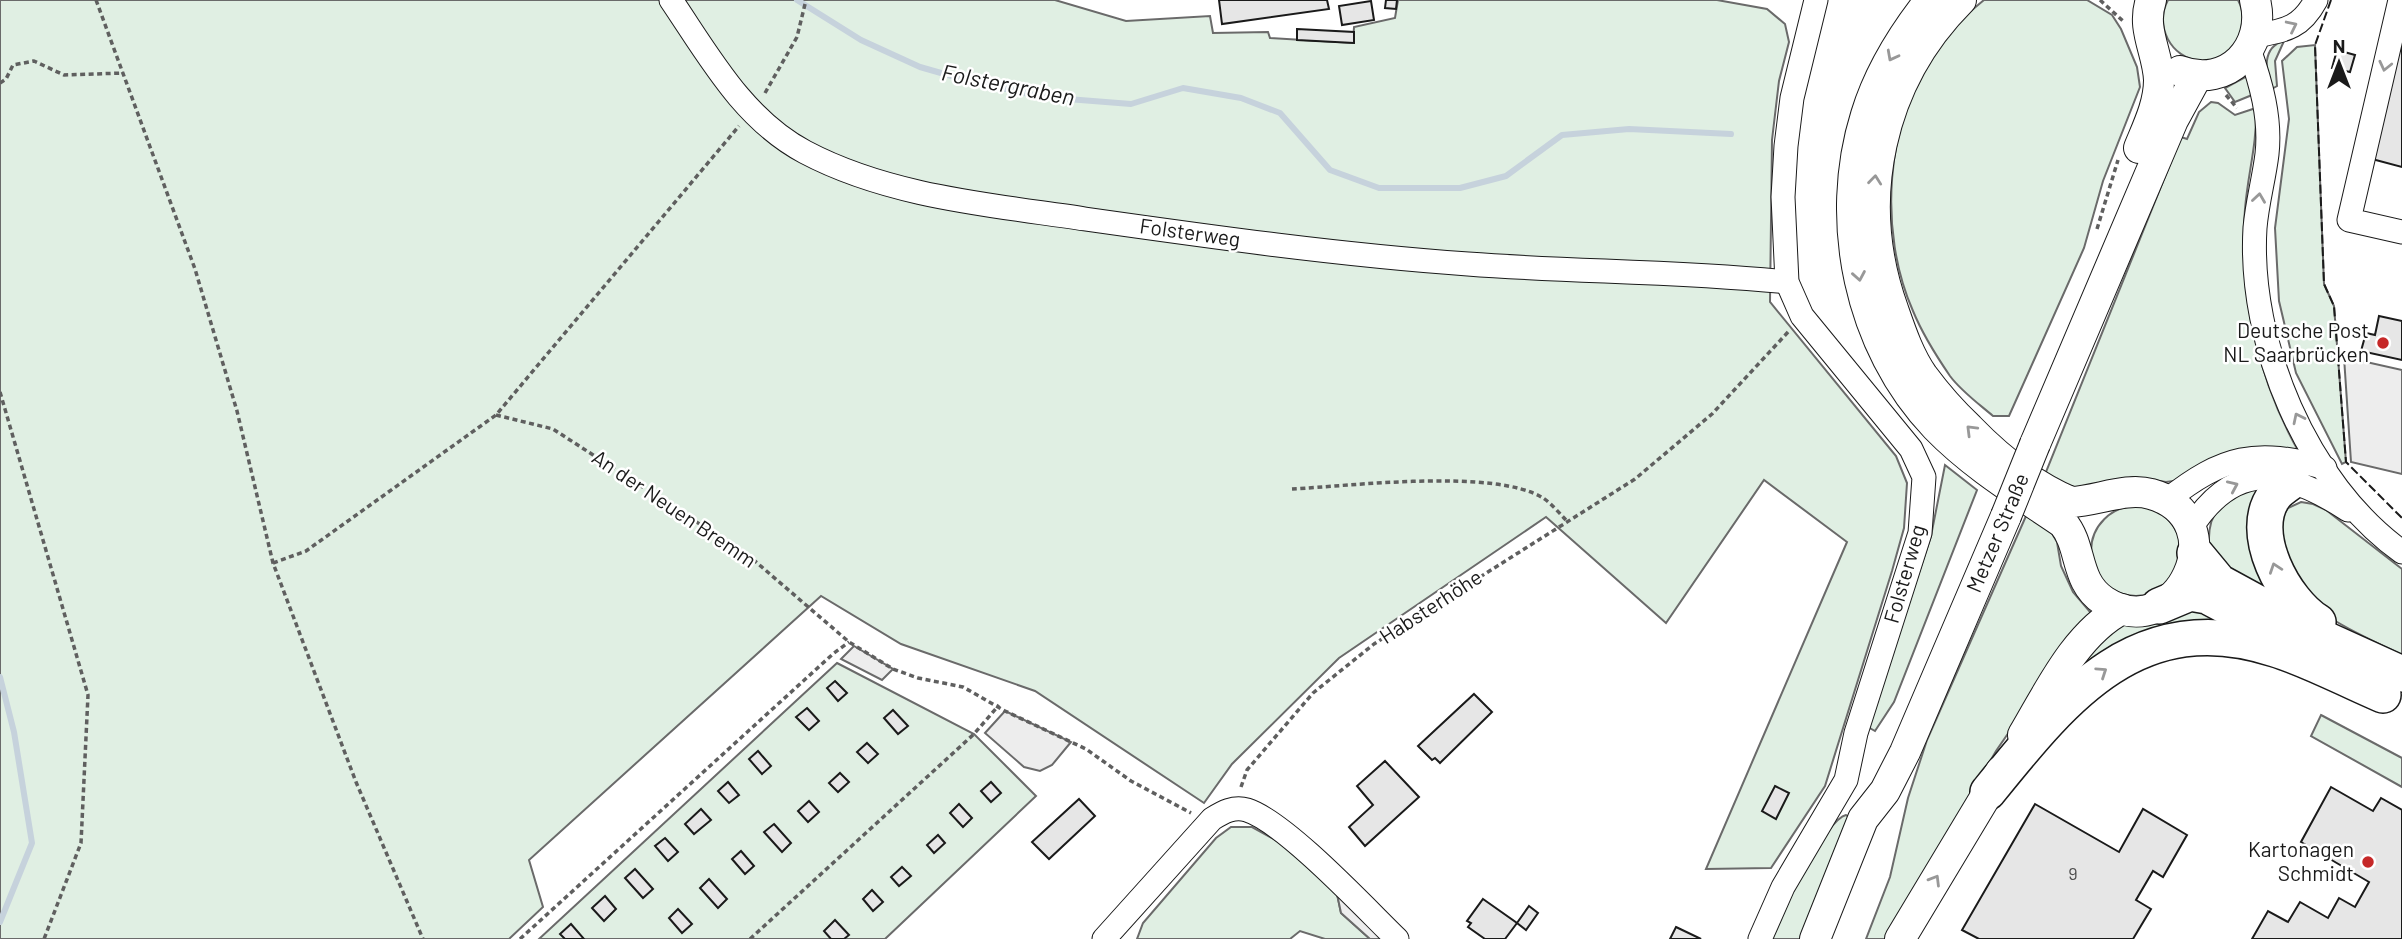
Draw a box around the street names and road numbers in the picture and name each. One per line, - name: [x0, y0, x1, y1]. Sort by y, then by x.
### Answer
- street label: Folsterweg: [1138, 212, 1242, 251]
- street label: An der Neuen Bremm: [588, 443, 762, 572]
- street label: Metzer Straße: [1960, 469, 2033, 596]
- street label: Folsterweg: [1878, 521, 1930, 626]
- street label: Habsterhöhe: [1374, 563, 1486, 648]

